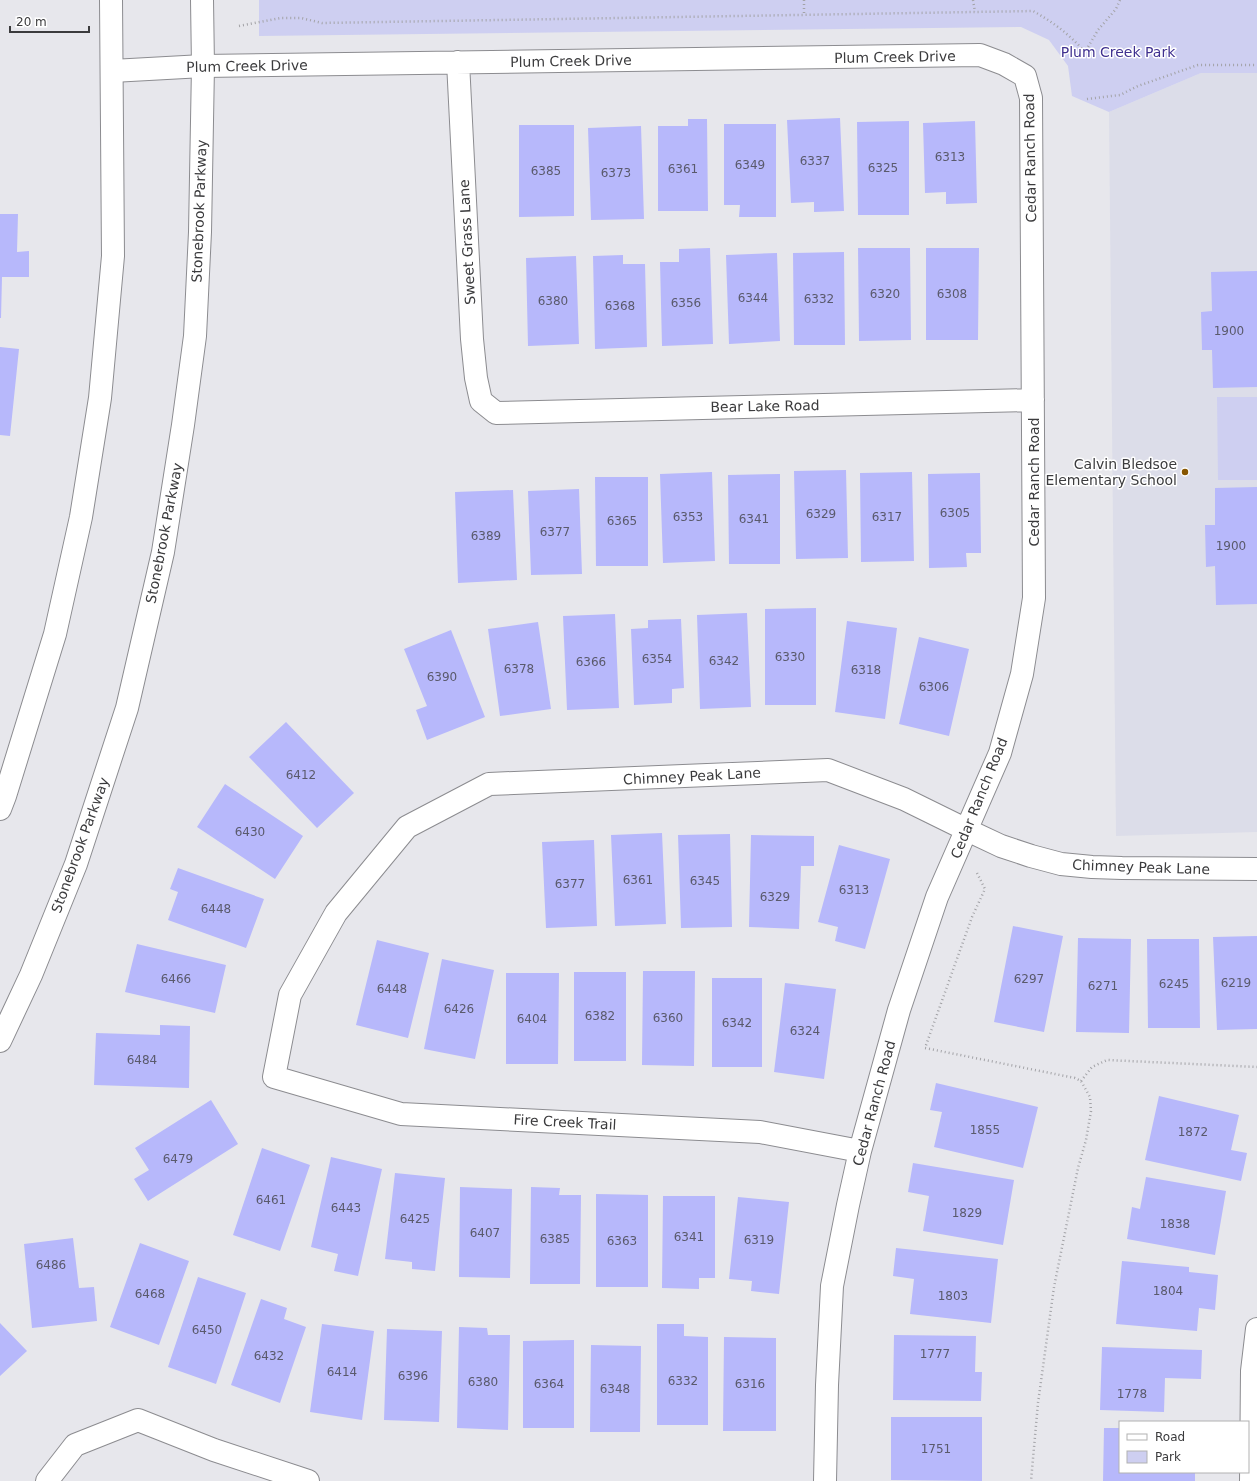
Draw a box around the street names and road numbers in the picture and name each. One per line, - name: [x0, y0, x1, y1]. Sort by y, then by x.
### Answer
- street label: Plum Creek Drive: [834, 48, 956, 66]
- street label: Plum Creek Drive: [510, 52, 632, 70]
- street label: Plum Creek Drive: [186, 57, 308, 75]
- street label: Cedar Ranch Road: [1021, 93, 1039, 223]
- street label: Stonebrook Parkway: [189, 139, 209, 283]
- street label: Sweet Grass Lane: [456, 179, 478, 305]
- street label: Bear Lake Road: [710, 397, 820, 415]
- street label: Cedar Ranch Road: [1026, 417, 1042, 547]
- street label: Stonebrook Parkway: [143, 461, 185, 605]
- street label: Cedar Ranch Road: [947, 735, 1011, 861]
- street label: Chimney Peak Lane: [623, 764, 761, 788]
- street label: Stonebrook Parkway: [48, 775, 112, 915]
- street label: Chimney Peak Lane: [1072, 857, 1210, 877]
- street label: Cedar Ranch Road: [850, 1039, 898, 1167]
- street label: Fire Creek Trail: [513, 1111, 617, 1133]

